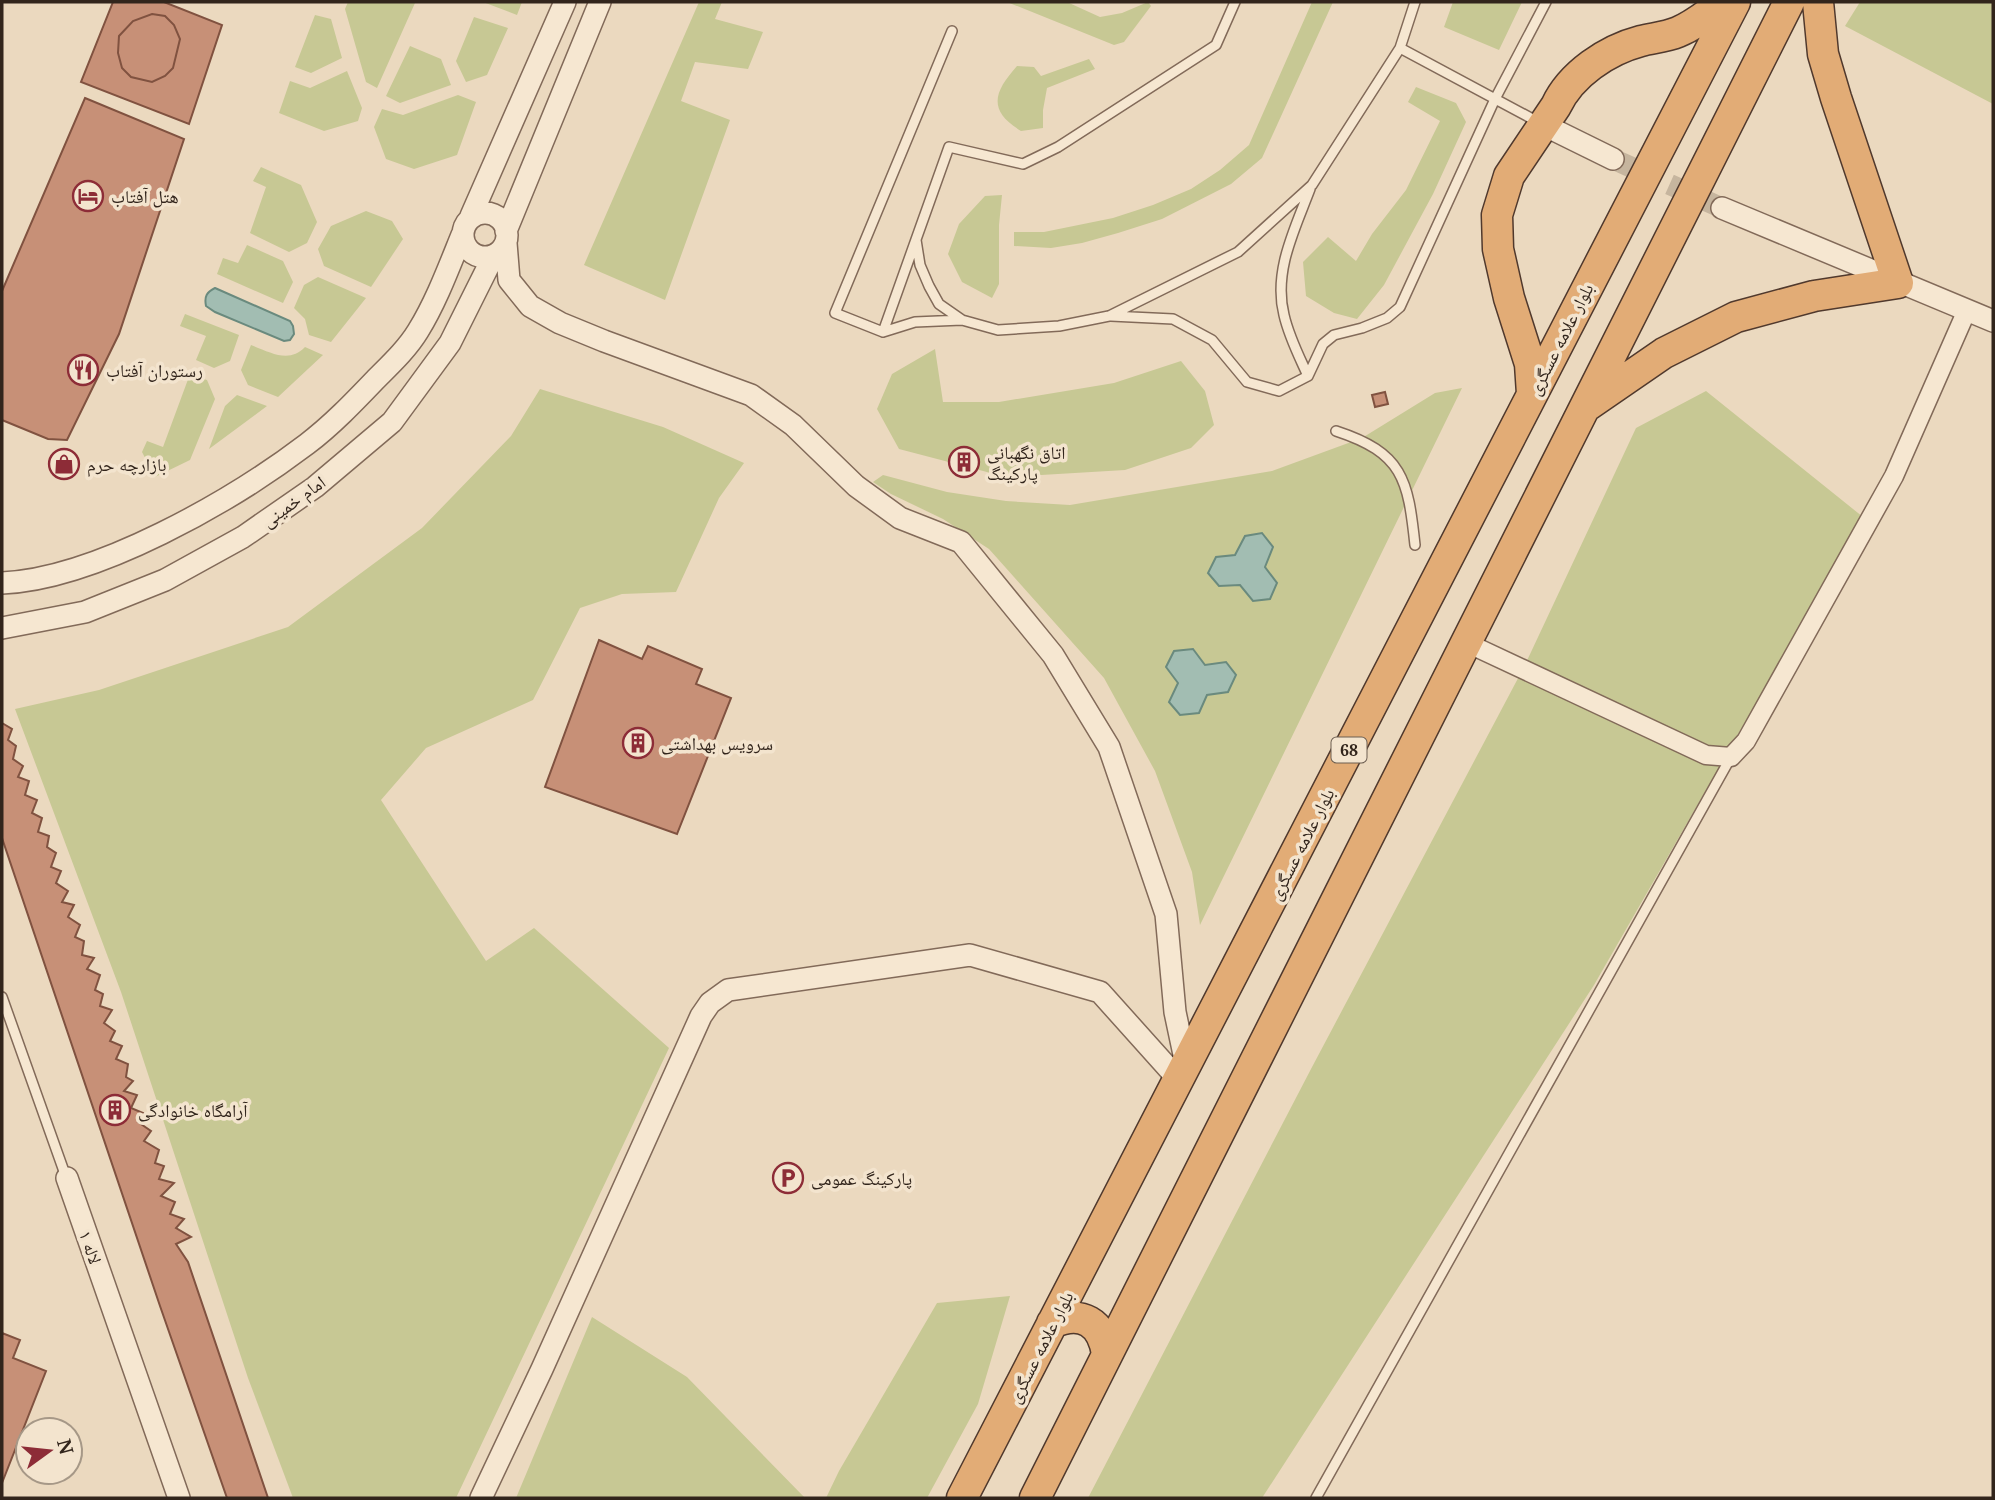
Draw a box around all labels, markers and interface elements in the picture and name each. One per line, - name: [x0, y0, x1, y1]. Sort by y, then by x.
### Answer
- hotel icon: هتل آفتاب: [71, 179, 105, 213]
- place label: هتل آفتاب: [111, 184, 179, 208]
- street label: بلوار علامه عسگری: [1522, 279, 1599, 399]
- restaurant icon: رستوران آفتاب: [66, 353, 100, 387]
- place label: رستوران آفتاب: [106, 358, 203, 382]
- place label: اتاق نگهبانی پارکینگ: [987, 440, 1066, 485]
- building icon: اتاق نگهبانی پارکینگ: [947, 445, 981, 479]
- shop icon: بازارچه حرم: [47, 447, 81, 481]
- place label: بازارچه حرم: [87, 452, 167, 477]
- street label: امام خمینی: [256, 470, 330, 533]
- building icon: سرویس بهداشتی: [621, 726, 655, 760]
- place label: سرویس بهداشتی: [661, 731, 773, 755]
- road number: 68: [1332, 737, 1366, 762]
- street label: بلوار علامه عسگری: [1263, 784, 1340, 904]
- building icon: آرامگاه خانوادگی: [98, 1093, 132, 1127]
- place label: آرامگاه خانوادگی: [138, 1098, 248, 1122]
- parking icon: پارکینگ عمومی: [771, 1161, 805, 1195]
- place label: پارکینگ عمومی: [811, 1166, 912, 1190]
- street label: لاله ۱: [74, 1227, 108, 1267]
- street label: بلوار علامه عسگری: [1002, 1287, 1079, 1407]
- north arrow: [14, 1416, 84, 1486]
- text: N: [51, 1436, 80, 1457]

